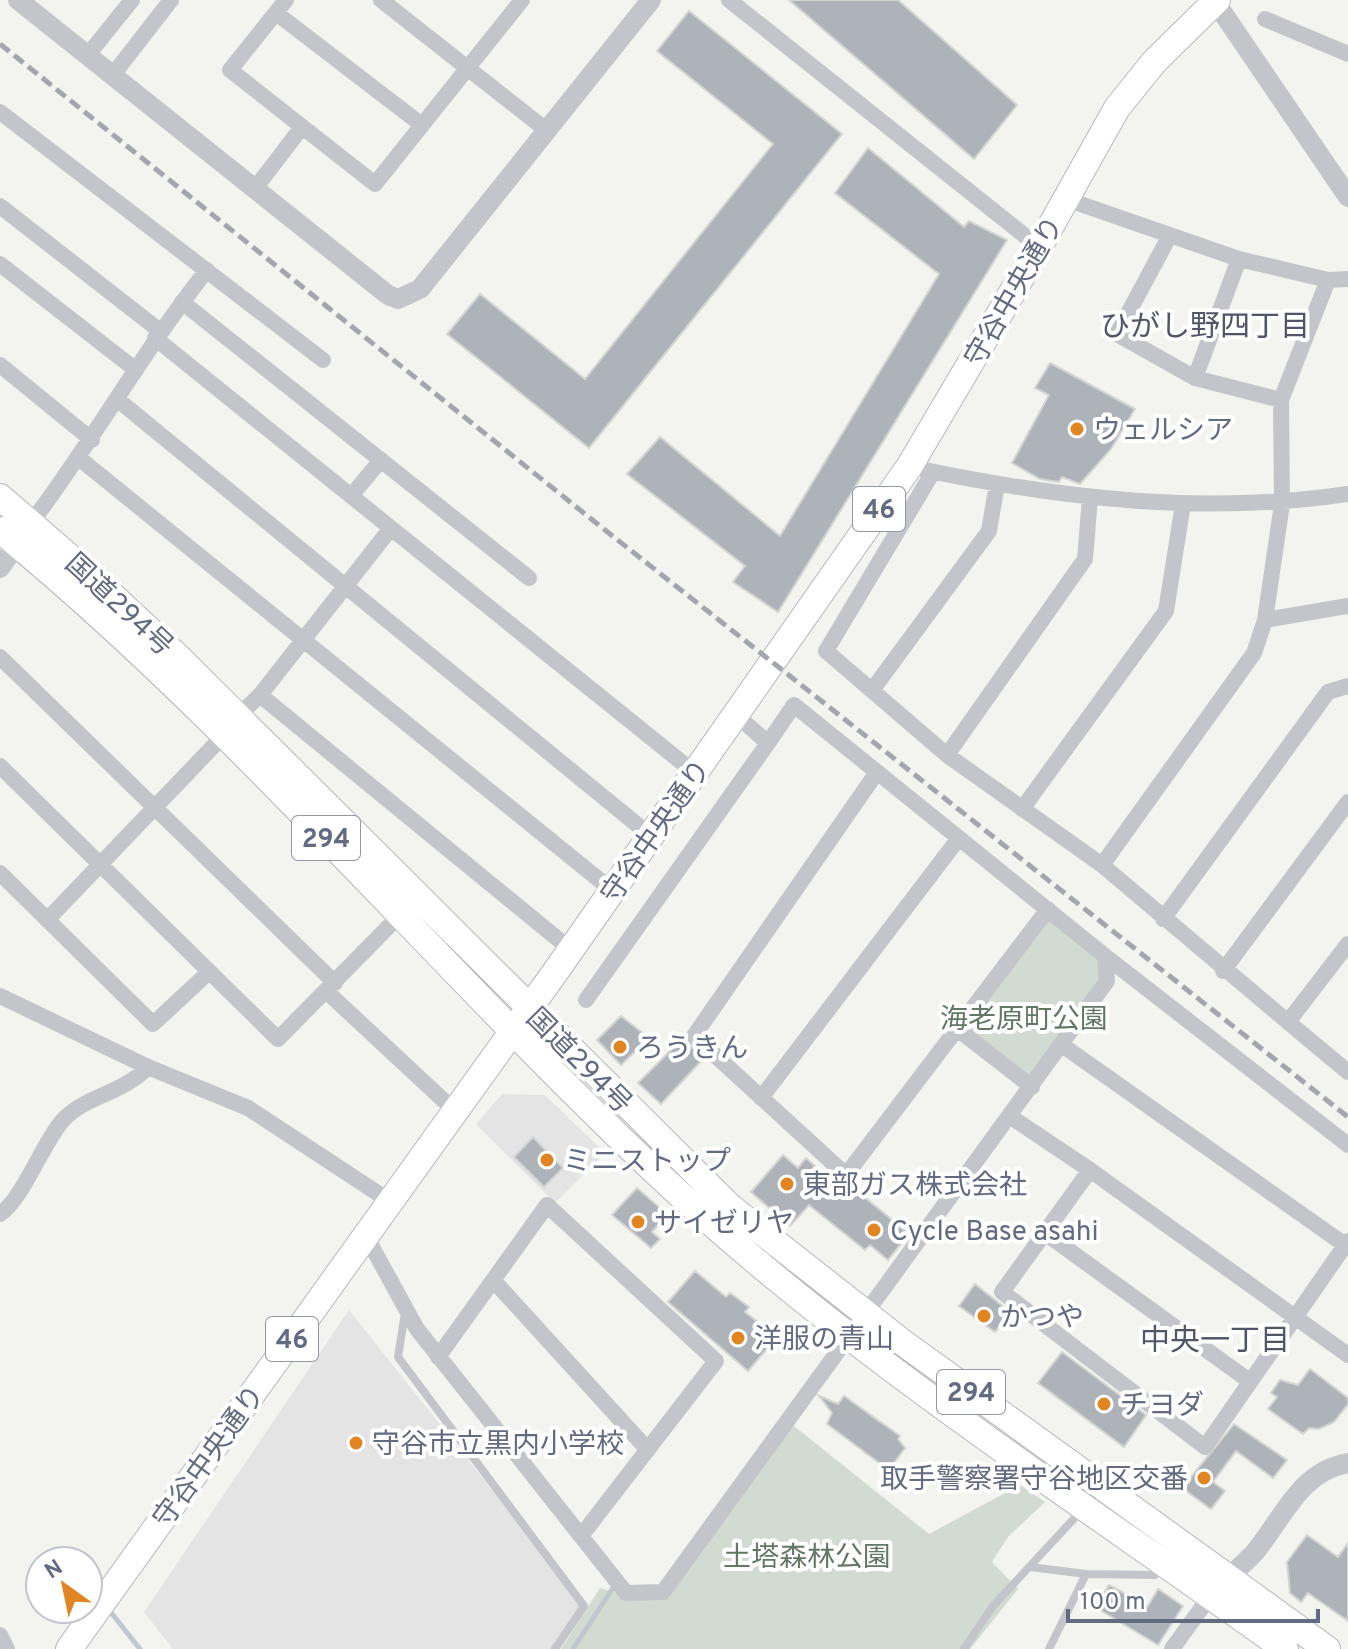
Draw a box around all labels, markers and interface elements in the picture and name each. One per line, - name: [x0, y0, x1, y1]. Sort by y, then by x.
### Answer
- street label: 守谷中央通り: [958, 211, 1073, 374]
- district label: ひがし野四丁目: [1100, 310, 1310, 347]
- place label: ウェルシア: [1093, 414, 1233, 450]
- marker: ウェルシア: [1068, 420, 1086, 438]
- road number: 46: [853, 487, 905, 531]
- street label: 国道294号: [56, 547, 180, 665]
- street label: 守谷中央通り: [595, 754, 720, 912]
- road number: 294: [292, 816, 360, 860]
- street label: 国道294号: [517, 1002, 638, 1123]
- park label: 海老原町公園: [940, 1003, 1108, 1039]
- place label: ろうきん: [636, 1032, 748, 1068]
- marker: ろうきん: [611, 1038, 629, 1056]
- place label: ミニストップ: [563, 1145, 731, 1181]
- marker: ミニストップ: [538, 1151, 556, 1169]
- place label: 東部ガス株式会社: [803, 1169, 1027, 1205]
- marker: 東部ガス株式会社: [778, 1175, 796, 1193]
- place label: サイゼリヤ: [654, 1207, 794, 1243]
- marker: サイゼリヤ: [629, 1213, 647, 1231]
- place label: Cycle Base asahi: [890, 1215, 1099, 1251]
- marker: Cycle Base asahi: [865, 1221, 883, 1239]
- place label: かつや: [1000, 1301, 1084, 1337]
- marker: かつや: [975, 1307, 993, 1325]
- road number: 46: [266, 1317, 318, 1361]
- place label: 洋服の青山: [754, 1323, 894, 1359]
- district label: 中央一丁目: [1140, 1324, 1290, 1361]
- marker: 洋服の青山: [729, 1329, 747, 1347]
- road number: 294: [937, 1370, 1005, 1414]
- street label: 守谷中央通り: [146, 1379, 274, 1536]
- place label: チヨダ: [1120, 1389, 1204, 1425]
- marker: チヨダ: [1095, 1395, 1113, 1413]
- place label: 守谷市立黒内小学校: [372, 1428, 624, 1464]
- marker: 守谷市立黒内小学校: [347, 1434, 365, 1452]
- place label: 取手警察署守谷地区交番: [880, 1463, 1188, 1499]
- marker: 取手警察署守谷地区交番: [1195, 1469, 1213, 1487]
- park label: 土塔森林公園: [723, 1541, 891, 1577]
- north arrow: [24, 1545, 104, 1625]
- text: N: [40, 1555, 68, 1586]
- scale bar: [1068, 1573, 1318, 1623]
- text: 100 m: [1080, 1588, 1146, 1618]

